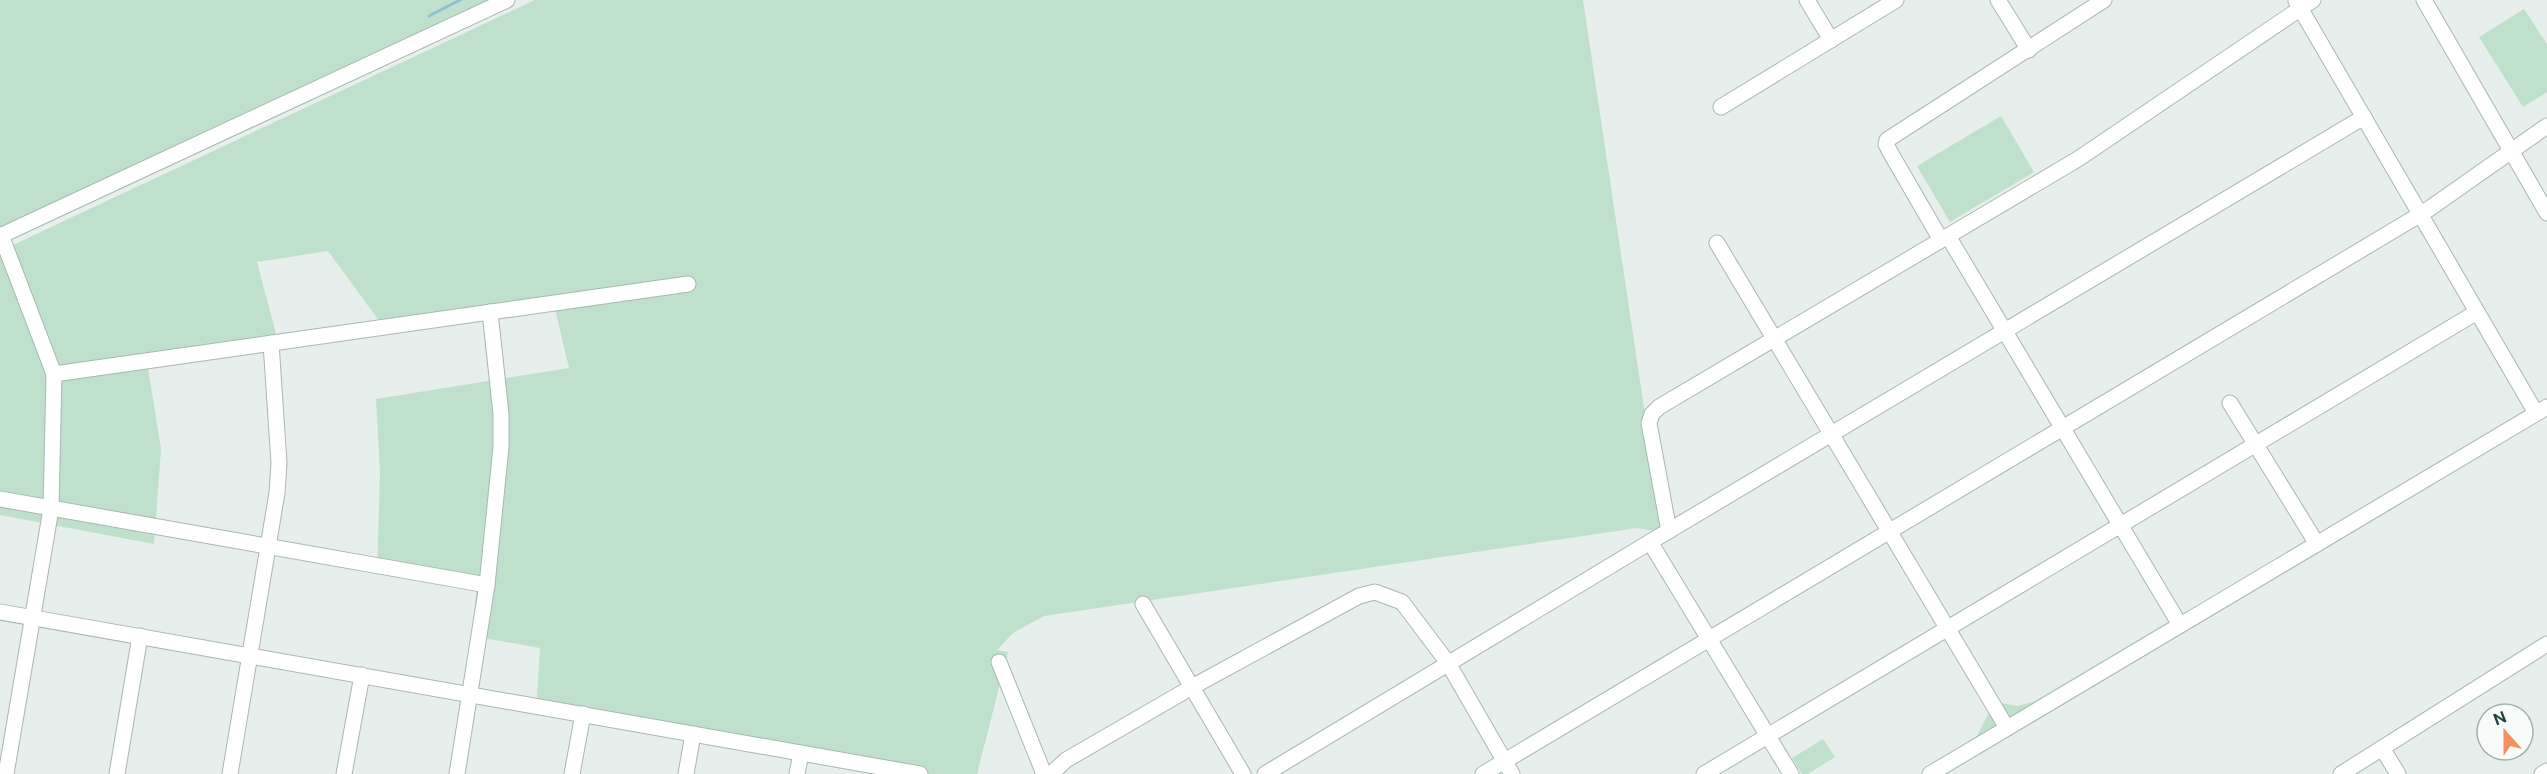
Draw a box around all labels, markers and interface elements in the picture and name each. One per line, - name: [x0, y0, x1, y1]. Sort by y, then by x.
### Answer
- north arrow: [2475, 702, 2535, 762]
- text: N: [2491, 707, 2509, 730]

